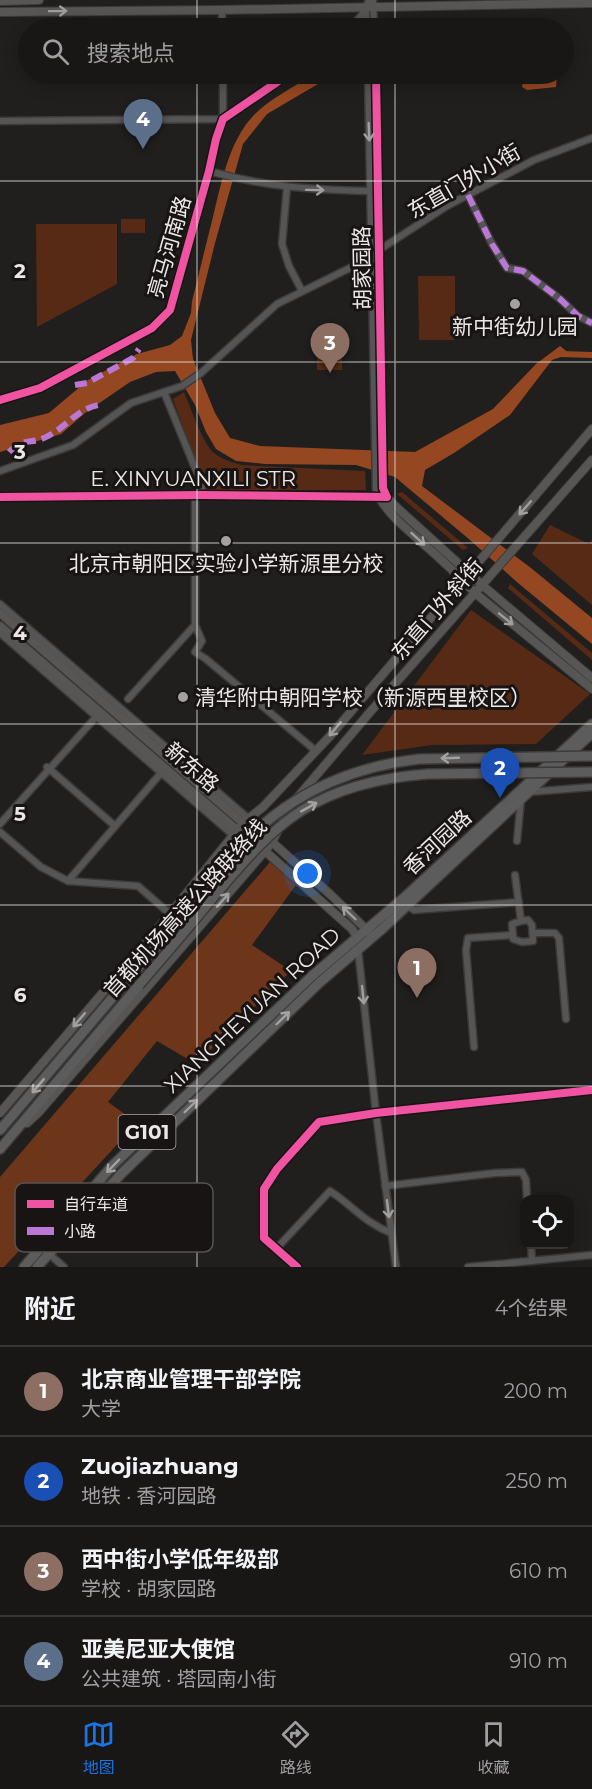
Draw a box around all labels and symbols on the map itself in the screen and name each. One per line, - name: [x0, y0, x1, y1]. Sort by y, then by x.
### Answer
- one-way arrow: [48, 5, 68, 17]
- pin: 4: [124, 100, 162, 149]
- one-way arrow: [364, 121, 375, 141]
- street label: 东直门外小街: [403, 139, 525, 223]
- one-way arrow: [305, 184, 325, 195]
- street label: 亮马河南路: [143, 193, 195, 301]
- street label: 胡家园路: [349, 226, 375, 310]
- text: 2: [14, 259, 26, 283]
- marker: 新中街幼儿园: [508, 297, 522, 311]
- place label: 新中街幼儿园: [452, 314, 578, 339]
- pin: 3: [310, 324, 350, 373]
- text: 3: [13, 440, 26, 464]
- street label: E. XINYUANXILI STR: [90, 466, 296, 491]
- one-way arrow: [518, 500, 532, 515]
- one-way arrow: [411, 532, 426, 546]
- marker: 北京市朝阳区实验小学新源里分校: [219, 534, 233, 548]
- place label: 北京市朝阳区实验小学新源里分校: [69, 551, 384, 576]
- street label: 东直门外斜街: [386, 553, 488, 665]
- one-way arrow: [498, 612, 513, 626]
- text: 4: [13, 621, 27, 645]
- place label: 清华附中朝阳学校（新源西里校区）: [195, 685, 531, 710]
- marker: 清华附中朝阳学校（新源西里校区）: [176, 690, 190, 704]
- one-way arrow: [329, 721, 342, 737]
- street label: 新东路: [160, 737, 224, 797]
- pin: 2: [480, 748, 520, 798]
- one-way arrow: [440, 752, 460, 763]
- one-way arrow: [300, 801, 317, 813]
- text: 5: [14, 802, 26, 826]
- street label: 香河园路: [398, 804, 476, 880]
- street label: 首都机场高速公路联络线: [98, 814, 272, 1002]
- your location: [293, 859, 322, 888]
- one-way arrow: [216, 892, 229, 908]
- one-way arrow: [342, 905, 357, 920]
- street label: XIANGHEYUAN ROAD: [159, 922, 345, 1098]
- pin: 1: [398, 948, 436, 998]
- text: 6: [14, 983, 27, 1007]
- one-way arrow: [358, 985, 369, 1004]
- one-way arrow: [275, 1010, 290, 1025]
- one-way arrow: [73, 1012, 86, 1028]
- one-way arrow: [31, 1078, 45, 1093]
- one-way arrow: [184, 1099, 199, 1113]
- road number: G101: [118, 1115, 176, 1149]
- one-way arrow: [106, 1158, 120, 1173]
- legend: [15, 1183, 213, 1252]
- text: 自行车道: [64, 1195, 128, 1214]
- one-way arrow: [383, 1199, 394, 1219]
- text: 小路: [64, 1222, 96, 1241]

